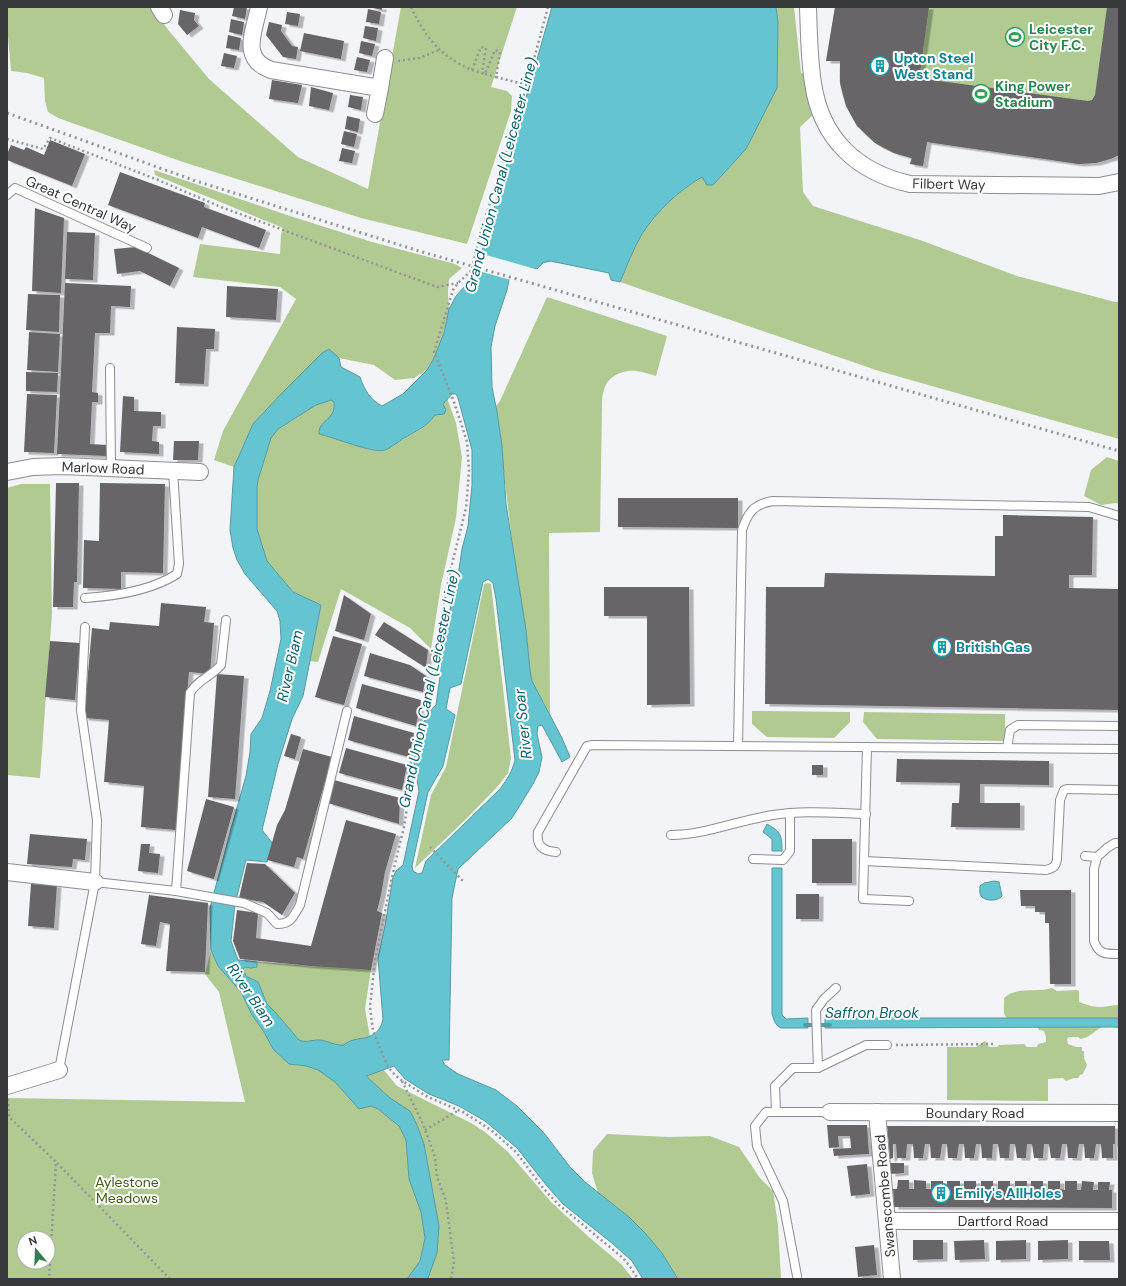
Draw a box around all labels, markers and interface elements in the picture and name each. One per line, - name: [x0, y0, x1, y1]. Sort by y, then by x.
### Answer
- place label: Leicester City F.C.: [1029, 20, 1093, 54]
- sports icon: Leicester City F.C.: [1004, 26, 1026, 48]
- place label: Upton Steel West Stand: [894, 49, 974, 83]
- water label: Grand Union Canal (Leicester Line): [460, 55, 542, 295]
- building icon: Upton Steel West Stand: [869, 55, 891, 77]
- place label: King Power Stadium: [995, 77, 1070, 111]
- sports icon: King Power Stadium: [970, 83, 992, 105]
- street label: Great Central Way: [23, 172, 139, 237]
- street label: Filbert Way: [912, 174, 986, 194]
- street label: Marlow Road: [61, 458, 145, 478]
- water label: Grand Union Canal (Leicester Line): [394, 568, 464, 810]
- water label: River Biam: [272, 628, 308, 704]
- building icon: British Gas: [931, 636, 953, 658]
- place label: British Gas: [956, 638, 1030, 656]
- water label: River Soar: [509, 688, 537, 760]
- water label: River Biam: [222, 959, 280, 1031]
- water label: Saffron Brook: [825, 1003, 919, 1023]
- street label: Boundary Road: [926, 1104, 1024, 1122]
- street label: Swanscombe Road: [871, 1134, 899, 1258]
- park label: Aylestone Meadows: [95, 1173, 159, 1207]
- building icon: Emily's AllHoles: [930, 1182, 952, 1204]
- place label: Emily's AllHoles: [955, 1184, 1061, 1202]
- street label: Dartford Road: [958, 1212, 1048, 1230]
- north arrow: [16, 1230, 56, 1270]
- text: N: [27, 1233, 39, 1248]

